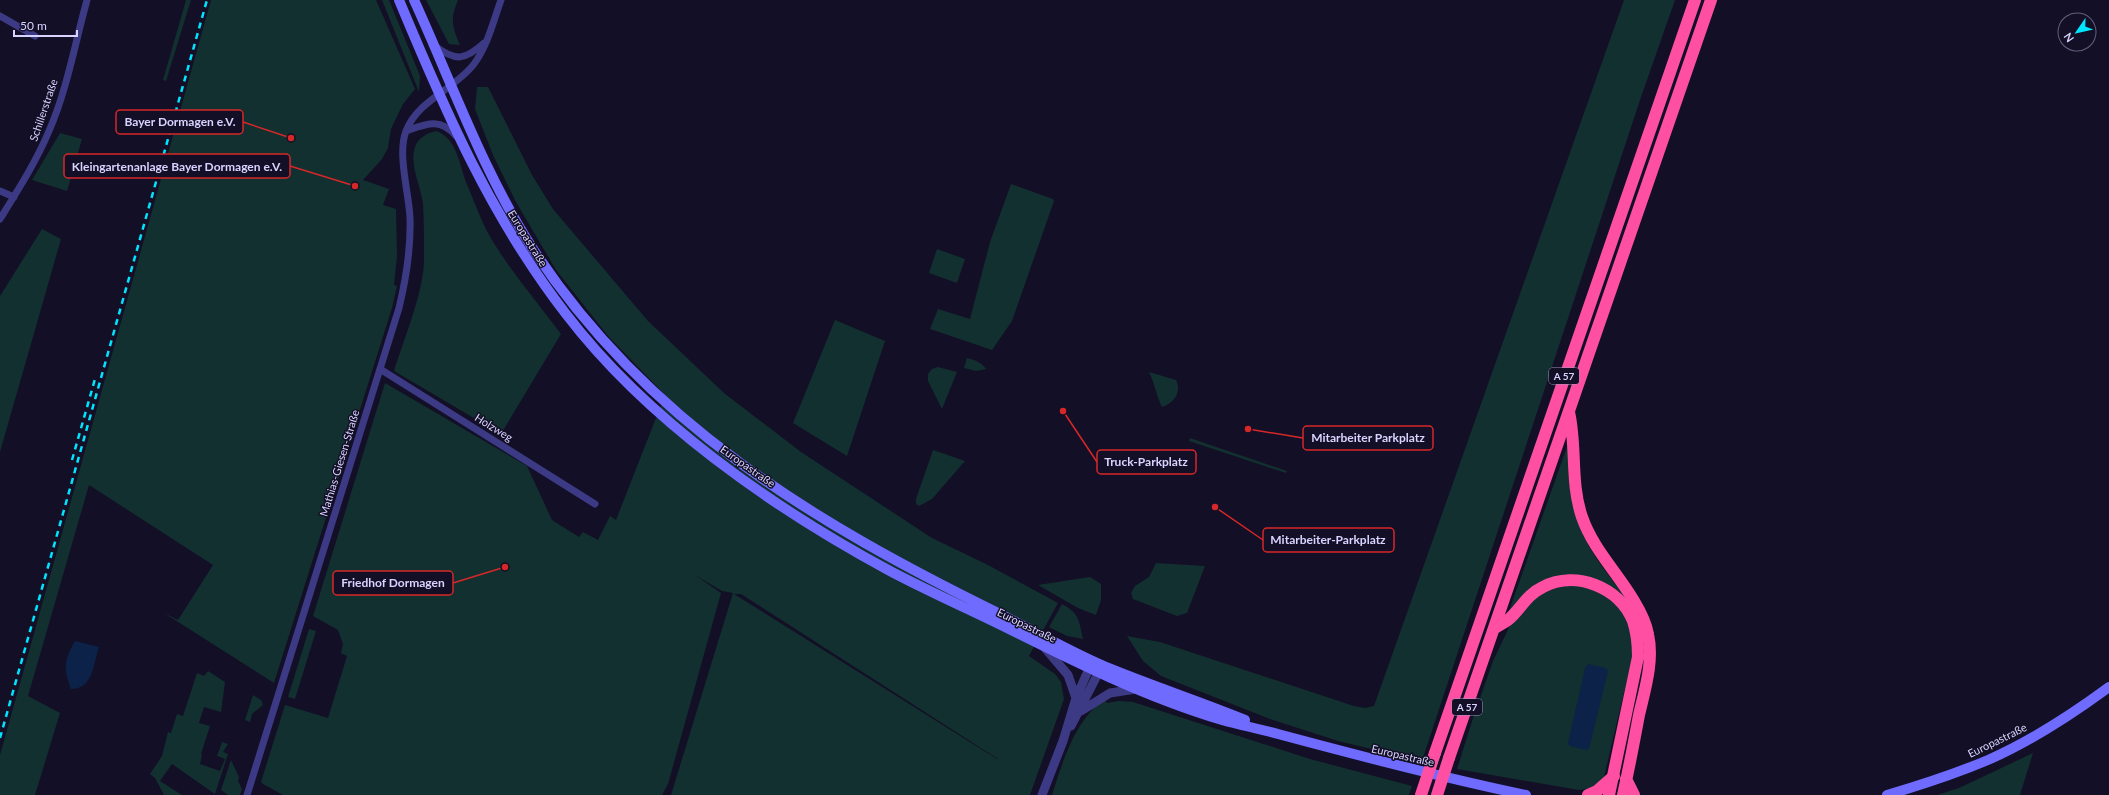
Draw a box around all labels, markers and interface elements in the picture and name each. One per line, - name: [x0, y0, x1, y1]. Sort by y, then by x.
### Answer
- scale bar: [14, 12, 77, 38]
- north arrow: [2057, 12, 2097, 52]
- text: 50 m: [20, 18, 47, 33]
- text: N: [2061, 31, 2076, 45]
- street label: Schillerstraße: [26, 77, 60, 143]
- callout: Bayer Dormagen e.V.: [116, 110, 243, 134]
- text: Bayer Dormagen e.V.: [124, 114, 236, 129]
- callout: Kleingartenanlage Bayer Dormagen e.V.: [64, 154, 290, 178]
- text: Kleingartenanlage Bayer Dormagen e.V.: [72, 159, 282, 174]
- street label: Europastraße: [505, 207, 551, 269]
- road number: A 57: [1549, 368, 1579, 384]
- street label: Mathias-Giesen-Straße: [317, 408, 361, 518]
- street label: Holzweg: [473, 410, 516, 444]
- callout: Mitarbeiter Parkplatz: [1303, 426, 1433, 450]
- text: Mitarbeiter Parkplatz: [1311, 430, 1425, 445]
- street label: Europastraße: [718, 442, 778, 490]
- callout: Truck-Parkplatz: [1097, 450, 1196, 474]
- text: Truck-Parkplatz: [1104, 454, 1188, 469]
- callout: Mitarbeiter-Parkplatz: [1263, 528, 1394, 552]
- text: Mitarbeiter-Parkplatz: [1270, 532, 1386, 547]
- callout: Friedhof Dormagen: [333, 571, 453, 595]
- text: Friedhof Dormagen: [341, 575, 445, 590]
- street label: Europastraße: [995, 605, 1059, 645]
- road number: A 57: [1452, 699, 1482, 715]
- street label: Europastraße: [1965, 720, 2029, 760]
- street label: Europastraße: [1370, 741, 1436, 769]

